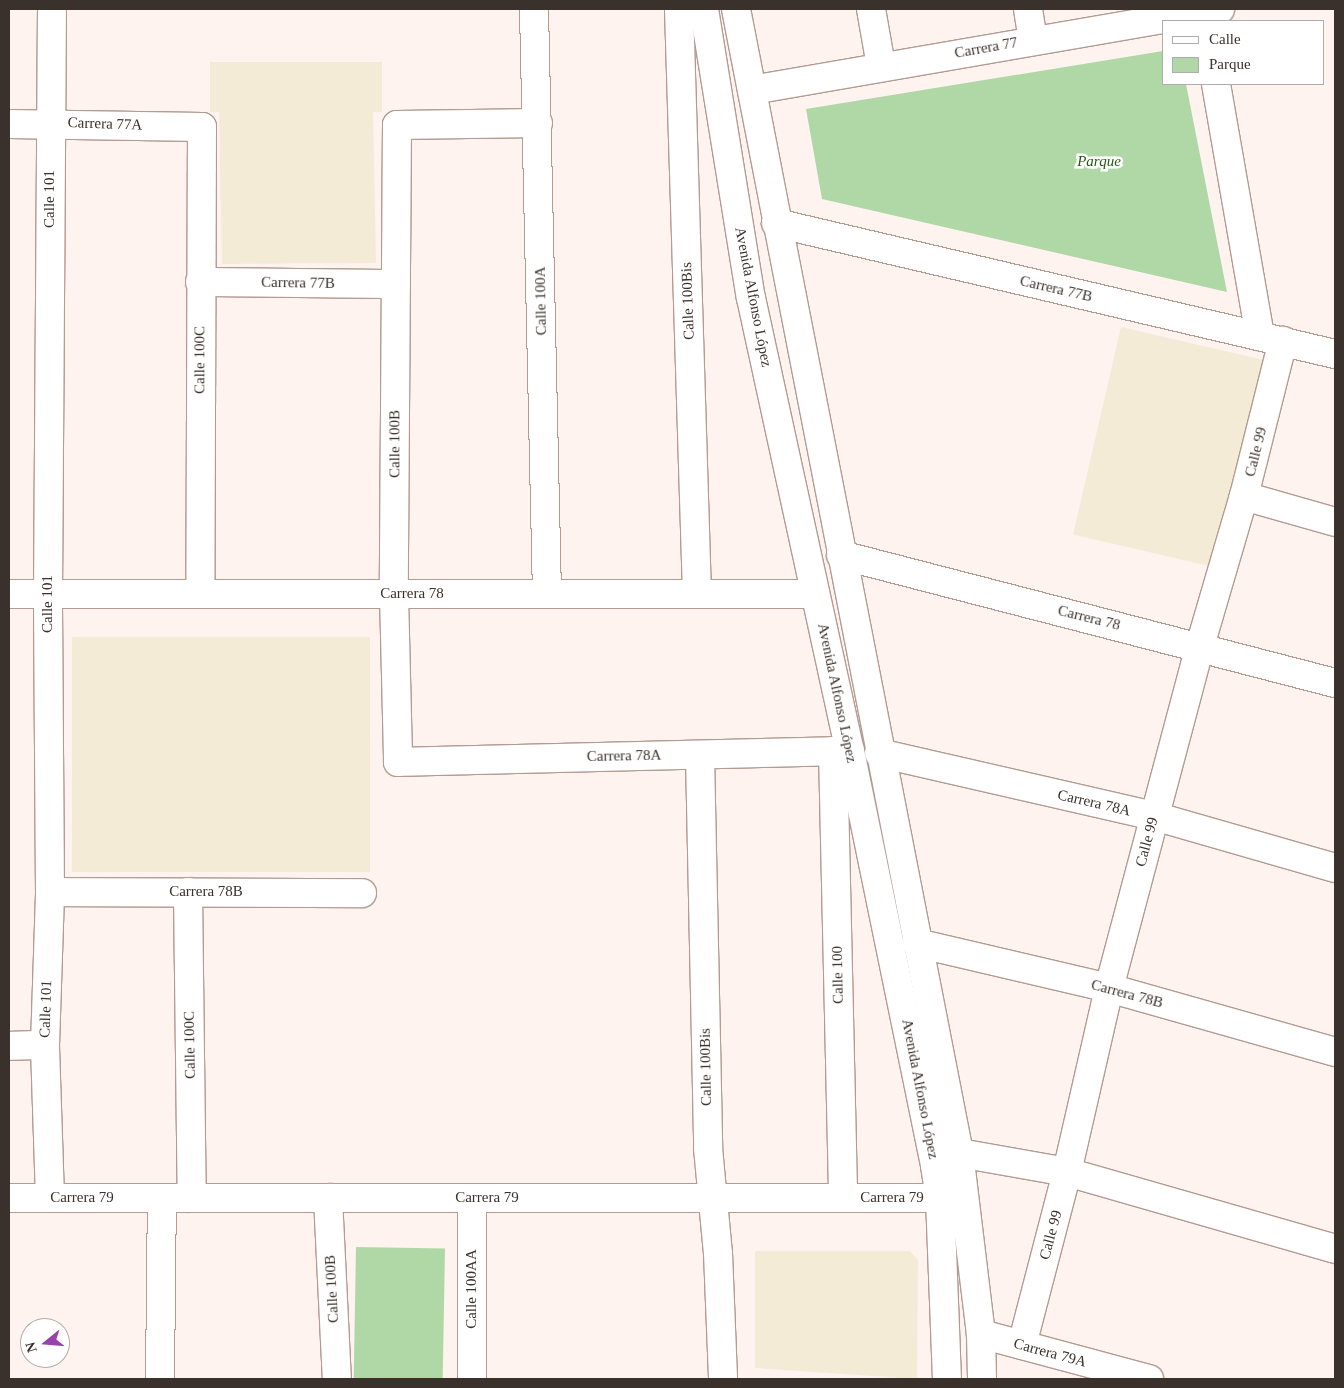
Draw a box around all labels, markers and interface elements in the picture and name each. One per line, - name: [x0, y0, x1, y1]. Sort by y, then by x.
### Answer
- legend: [1162, 20, 1324, 85]
- text: Calle: [1209, 31, 1241, 47]
- street label: Carrera 77: [953, 34, 1019, 62]
- text: Parque: [1209, 56, 1251, 72]
- street label: Carrera 77A: [67, 114, 143, 134]
- park label: Parque: [1077, 153, 1121, 171]
- street label: Calle 101: [41, 170, 59, 228]
- street label: Avenida Alfonso López: [731, 225, 775, 369]
- street label: Calle 100Bis: [678, 262, 698, 340]
- street label: Calle 100A: [531, 266, 551, 336]
- street label: Carrera 77B: [1018, 272, 1094, 306]
- street label: Carrera 77B: [261, 273, 335, 293]
- street label: Calle 100C: [191, 326, 209, 394]
- street label: Calle 100B: [386, 410, 404, 478]
- street label: Calle 99: [1241, 425, 1271, 479]
- street label: Calle 101: [39, 575, 57, 633]
- street label: Carrera 78: [380, 585, 444, 603]
- street label: Carrera 78: [1056, 602, 1122, 634]
- street label: Avenida Alfonso López: [813, 621, 861, 765]
- street label: Carrera 78A: [587, 746, 661, 766]
- street label: Carrera 78A: [1056, 786, 1132, 820]
- street label: Calle 99: [1132, 815, 1162, 869]
- street label: Carrera 78B: [169, 883, 243, 901]
- street label: Calle 100: [828, 946, 848, 1004]
- street label: Carrera 78B: [1089, 976, 1165, 1012]
- street label: Calle 101: [36, 980, 56, 1038]
- street label: Calle 100C: [180, 1011, 200, 1079]
- street label: Avenida Alfonso López: [898, 1017, 942, 1161]
- street label: Calle 100Bis: [696, 1028, 716, 1106]
- street label: Carrera 79: [50, 1189, 114, 1207]
- street label: Carrera 79: [455, 1189, 519, 1207]
- street label: Carrera 79: [860, 1189, 924, 1207]
- street label: Calle 99: [1036, 1208, 1066, 1262]
- street label: Calle 100AA: [463, 1249, 481, 1329]
- street label: Calle 100B: [321, 1255, 343, 1323]
- north arrow: [20, 1318, 70, 1368]
- street label: Carrera 79A: [1012, 1335, 1088, 1371]
- text: N: [22, 1340, 40, 1354]

